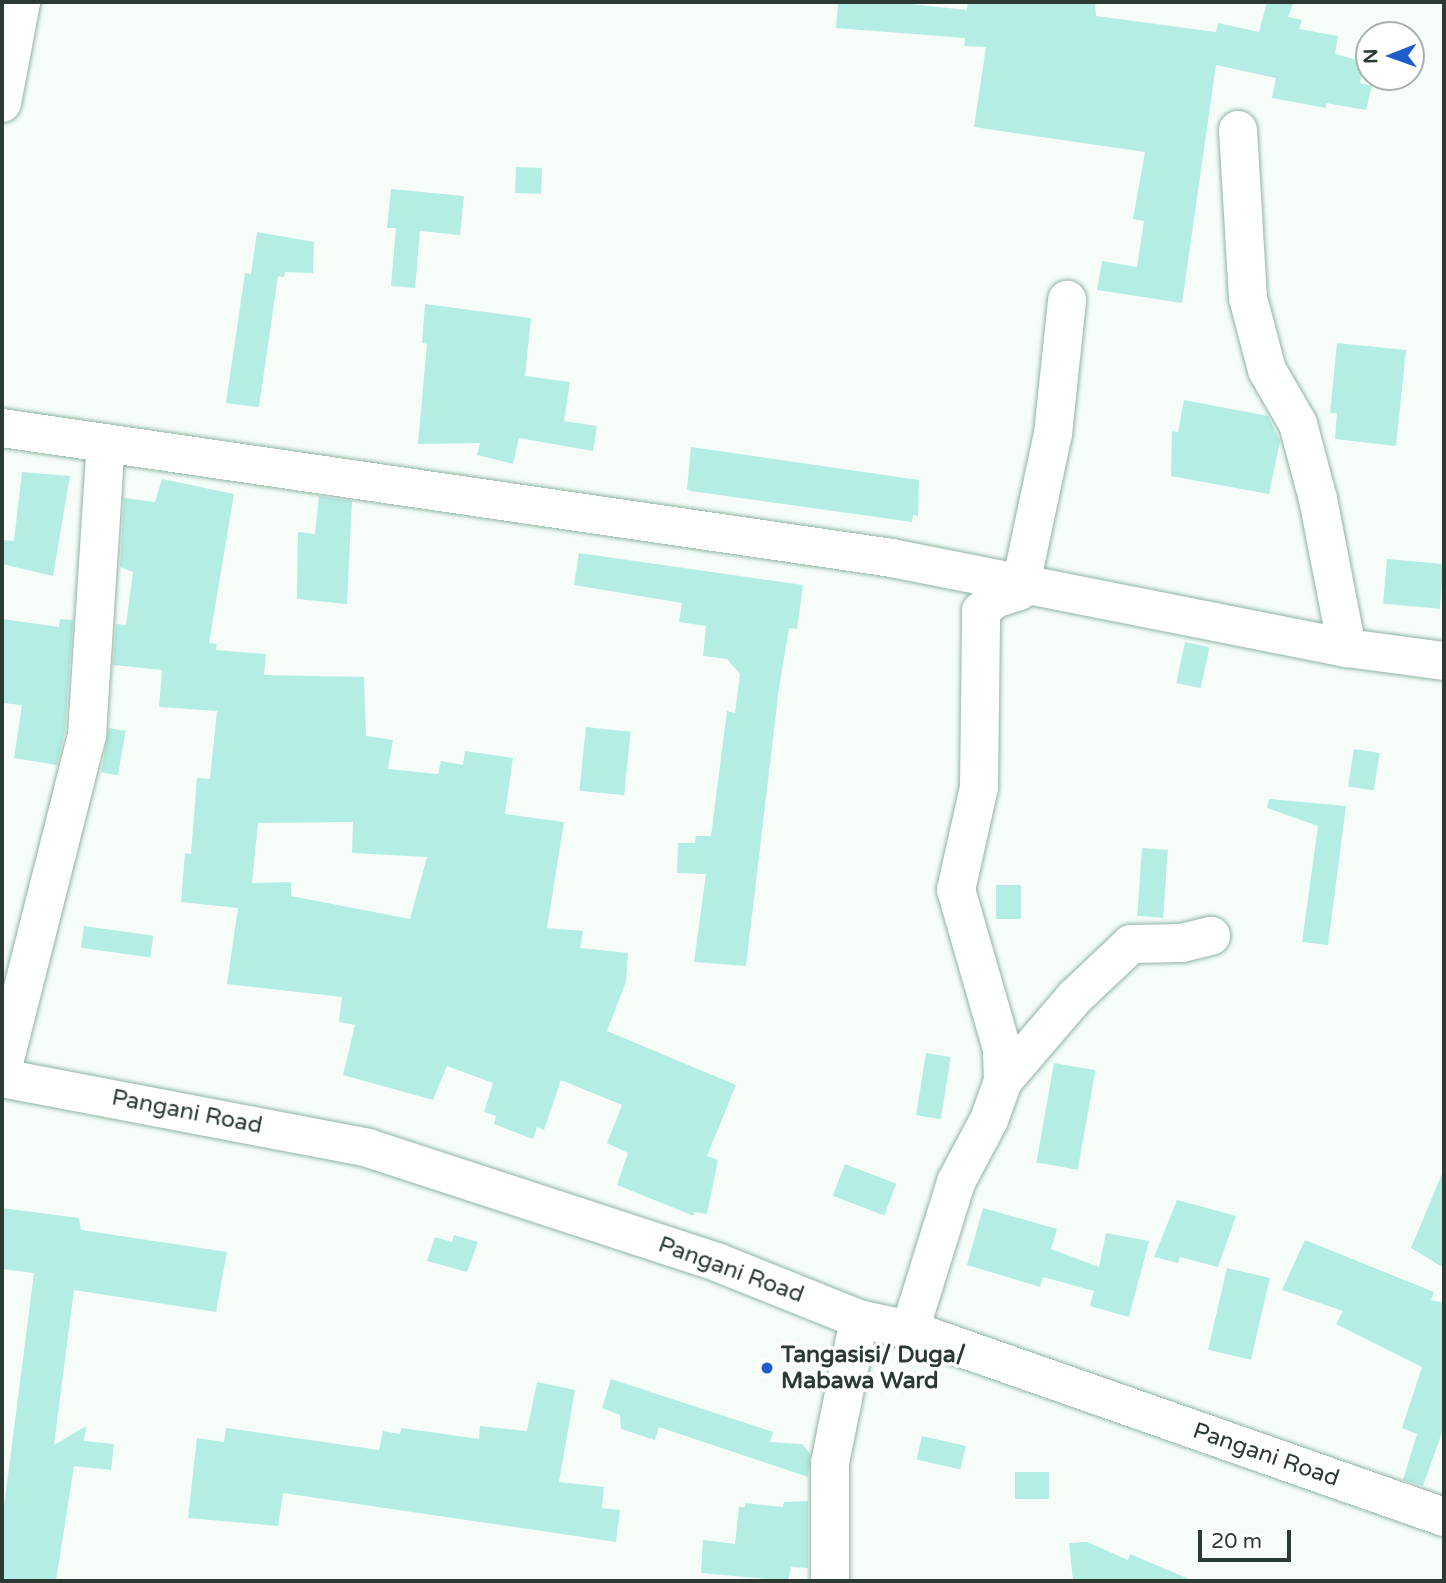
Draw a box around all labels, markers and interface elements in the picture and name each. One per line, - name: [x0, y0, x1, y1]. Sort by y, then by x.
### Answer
- north arrow: [1355, 21, 1425, 91]
- text: N: [1360, 49, 1382, 64]
- street label: Pangani Road: [109, 1084, 265, 1140]
- street label: Pangani Road: [655, 1231, 807, 1309]
- place label: Tangasisi/ Duga/ Mabawa Ward: [781, 1341, 966, 1395]
- marker: Tangasisi/ Duga/ Mabawa Ward: [759, 1360, 775, 1376]
- street label: Pangani Road: [1189, 1417, 1343, 1493]
- scale bar: [1201, 1516, 1294, 1560]
- text: 20 m: [1211, 1529, 1262, 1554]

